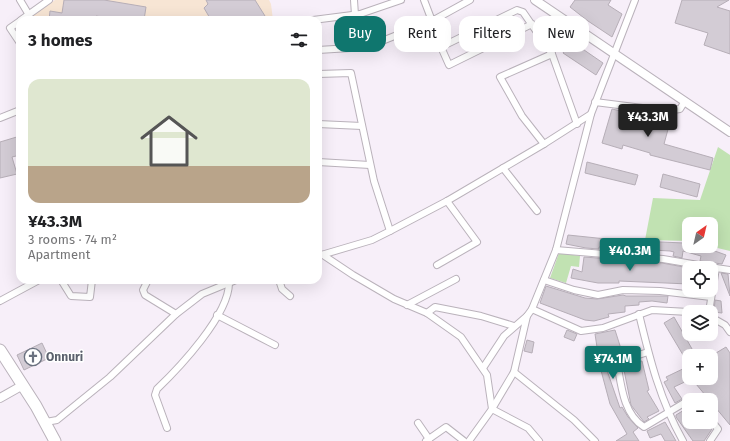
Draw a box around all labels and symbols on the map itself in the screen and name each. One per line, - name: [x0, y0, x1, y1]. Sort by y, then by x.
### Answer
- pin: ¥43.3M: [615, 104, 681, 138]
- north arrow: [682, 217, 718, 253]
- pin: ¥40.3M: [597, 238, 663, 272]
- pin: ¥74.1M: [580, 346, 646, 380]
- church icon: Onnuri: [23, 347, 43, 367]
- place label: Onnuri: [46, 350, 83, 364]

